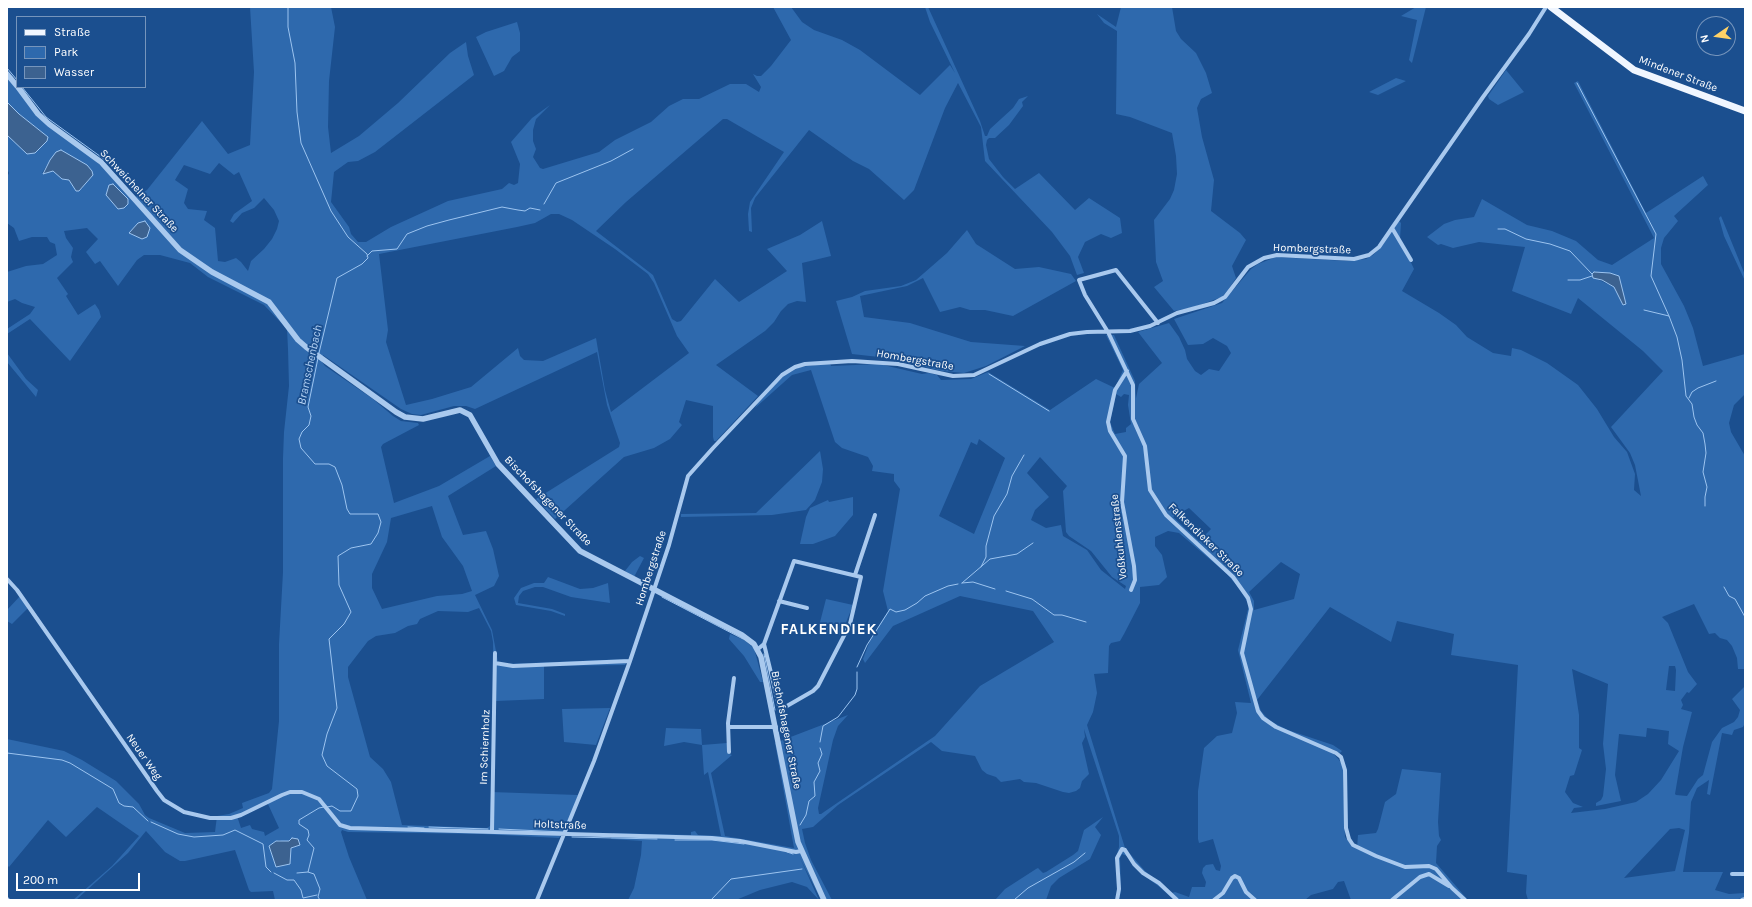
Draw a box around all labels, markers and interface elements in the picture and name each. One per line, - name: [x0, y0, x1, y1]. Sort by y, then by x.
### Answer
- legend: [16, 16, 146, 88]
- north arrow: [1696, 16, 1736, 56]
- text: Straße: [54, 25, 90, 39]
- text: N: [1698, 33, 1712, 44]
- text: Park: [54, 45, 78, 59]
- street label: Mindener Straße: [1637, 53, 1719, 95]
- text: Wasser: [54, 65, 94, 79]
- street label: Schweichelner Straße: [97, 147, 181, 235]
- street label: Hombergstraße: [1273, 241, 1351, 257]
- water label: Bramschenbach: [295, 324, 325, 406]
- street label: Hombergstraße: [875, 347, 955, 373]
- street label: Bischofshagener Straße: [502, 453, 594, 549]
- street label: Voßkuhlenstraße: [1108, 494, 1130, 580]
- street label: Falkendieker Straße: [1165, 500, 1247, 580]
- street label: Hombergstraße: [633, 529, 669, 607]
- district label: FALKENDIEK: [781, 621, 877, 639]
- street label: Bischofshagener Straße: [768, 670, 804, 790]
- street label: Im Schiernholz: [477, 709, 493, 785]
- street label: Neuer Weg: [123, 731, 165, 783]
- street label: Holtstraße: [533, 817, 587, 833]
- scale bar: [18, 865, 142, 891]
- text: 200 m: [23, 873, 58, 887]

